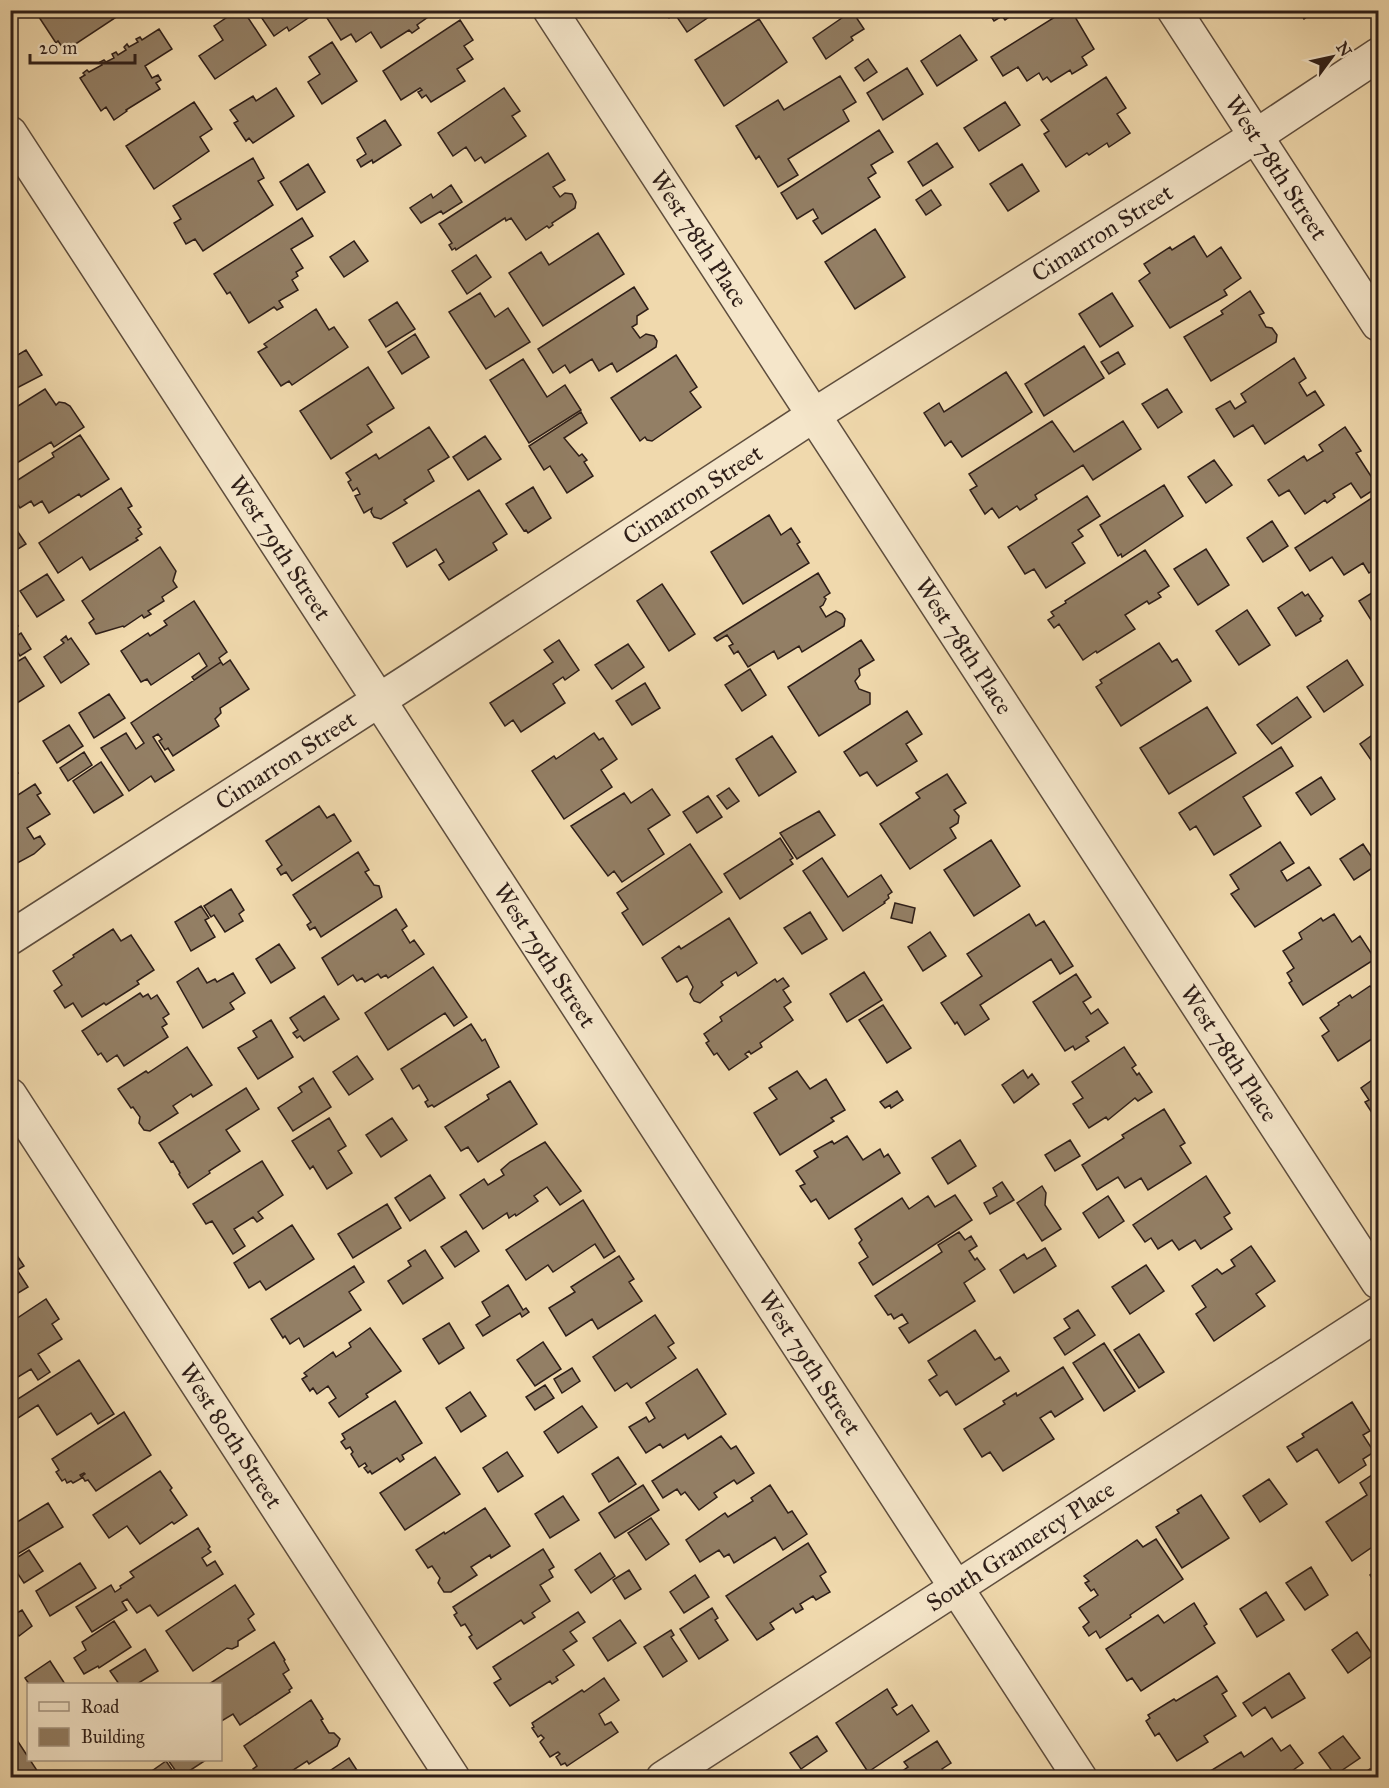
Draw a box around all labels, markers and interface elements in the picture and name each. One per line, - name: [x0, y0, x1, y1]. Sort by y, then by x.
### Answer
- scale bar: [30, 27, 135, 65]
- north arrow: [1302, 27, 1362, 87]
- text: 20 m: [39, 37, 77, 59]
- text: N: [1332, 38, 1356, 60]
- street label: West 78th Street: [1218, 90, 1335, 246]
- street label: West 78th Place: [643, 165, 754, 313]
- street label: Cimarron Street: [1026, 177, 1179, 289]
- street label: Cimarron Street: [617, 438, 769, 551]
- street label: West 79th Street: [222, 470, 338, 626]
- street label: West 78th Place: [909, 572, 1020, 720]
- street label: Cimarron Street: [210, 704, 362, 817]
- street label: West 79th Street: [487, 877, 603, 1034]
- street label: West 78th Place: [1174, 979, 1285, 1128]
- street label: West 79th Street: [752, 1285, 868, 1441]
- street label: West 80th Street: [173, 1357, 289, 1515]
- street label: South Gramercy Place: [920, 1474, 1120, 1618]
- legend: [27, 1683, 222, 1761]
- text: Road: [81, 1696, 119, 1718]
- text: Building: [81, 1726, 145, 1749]

